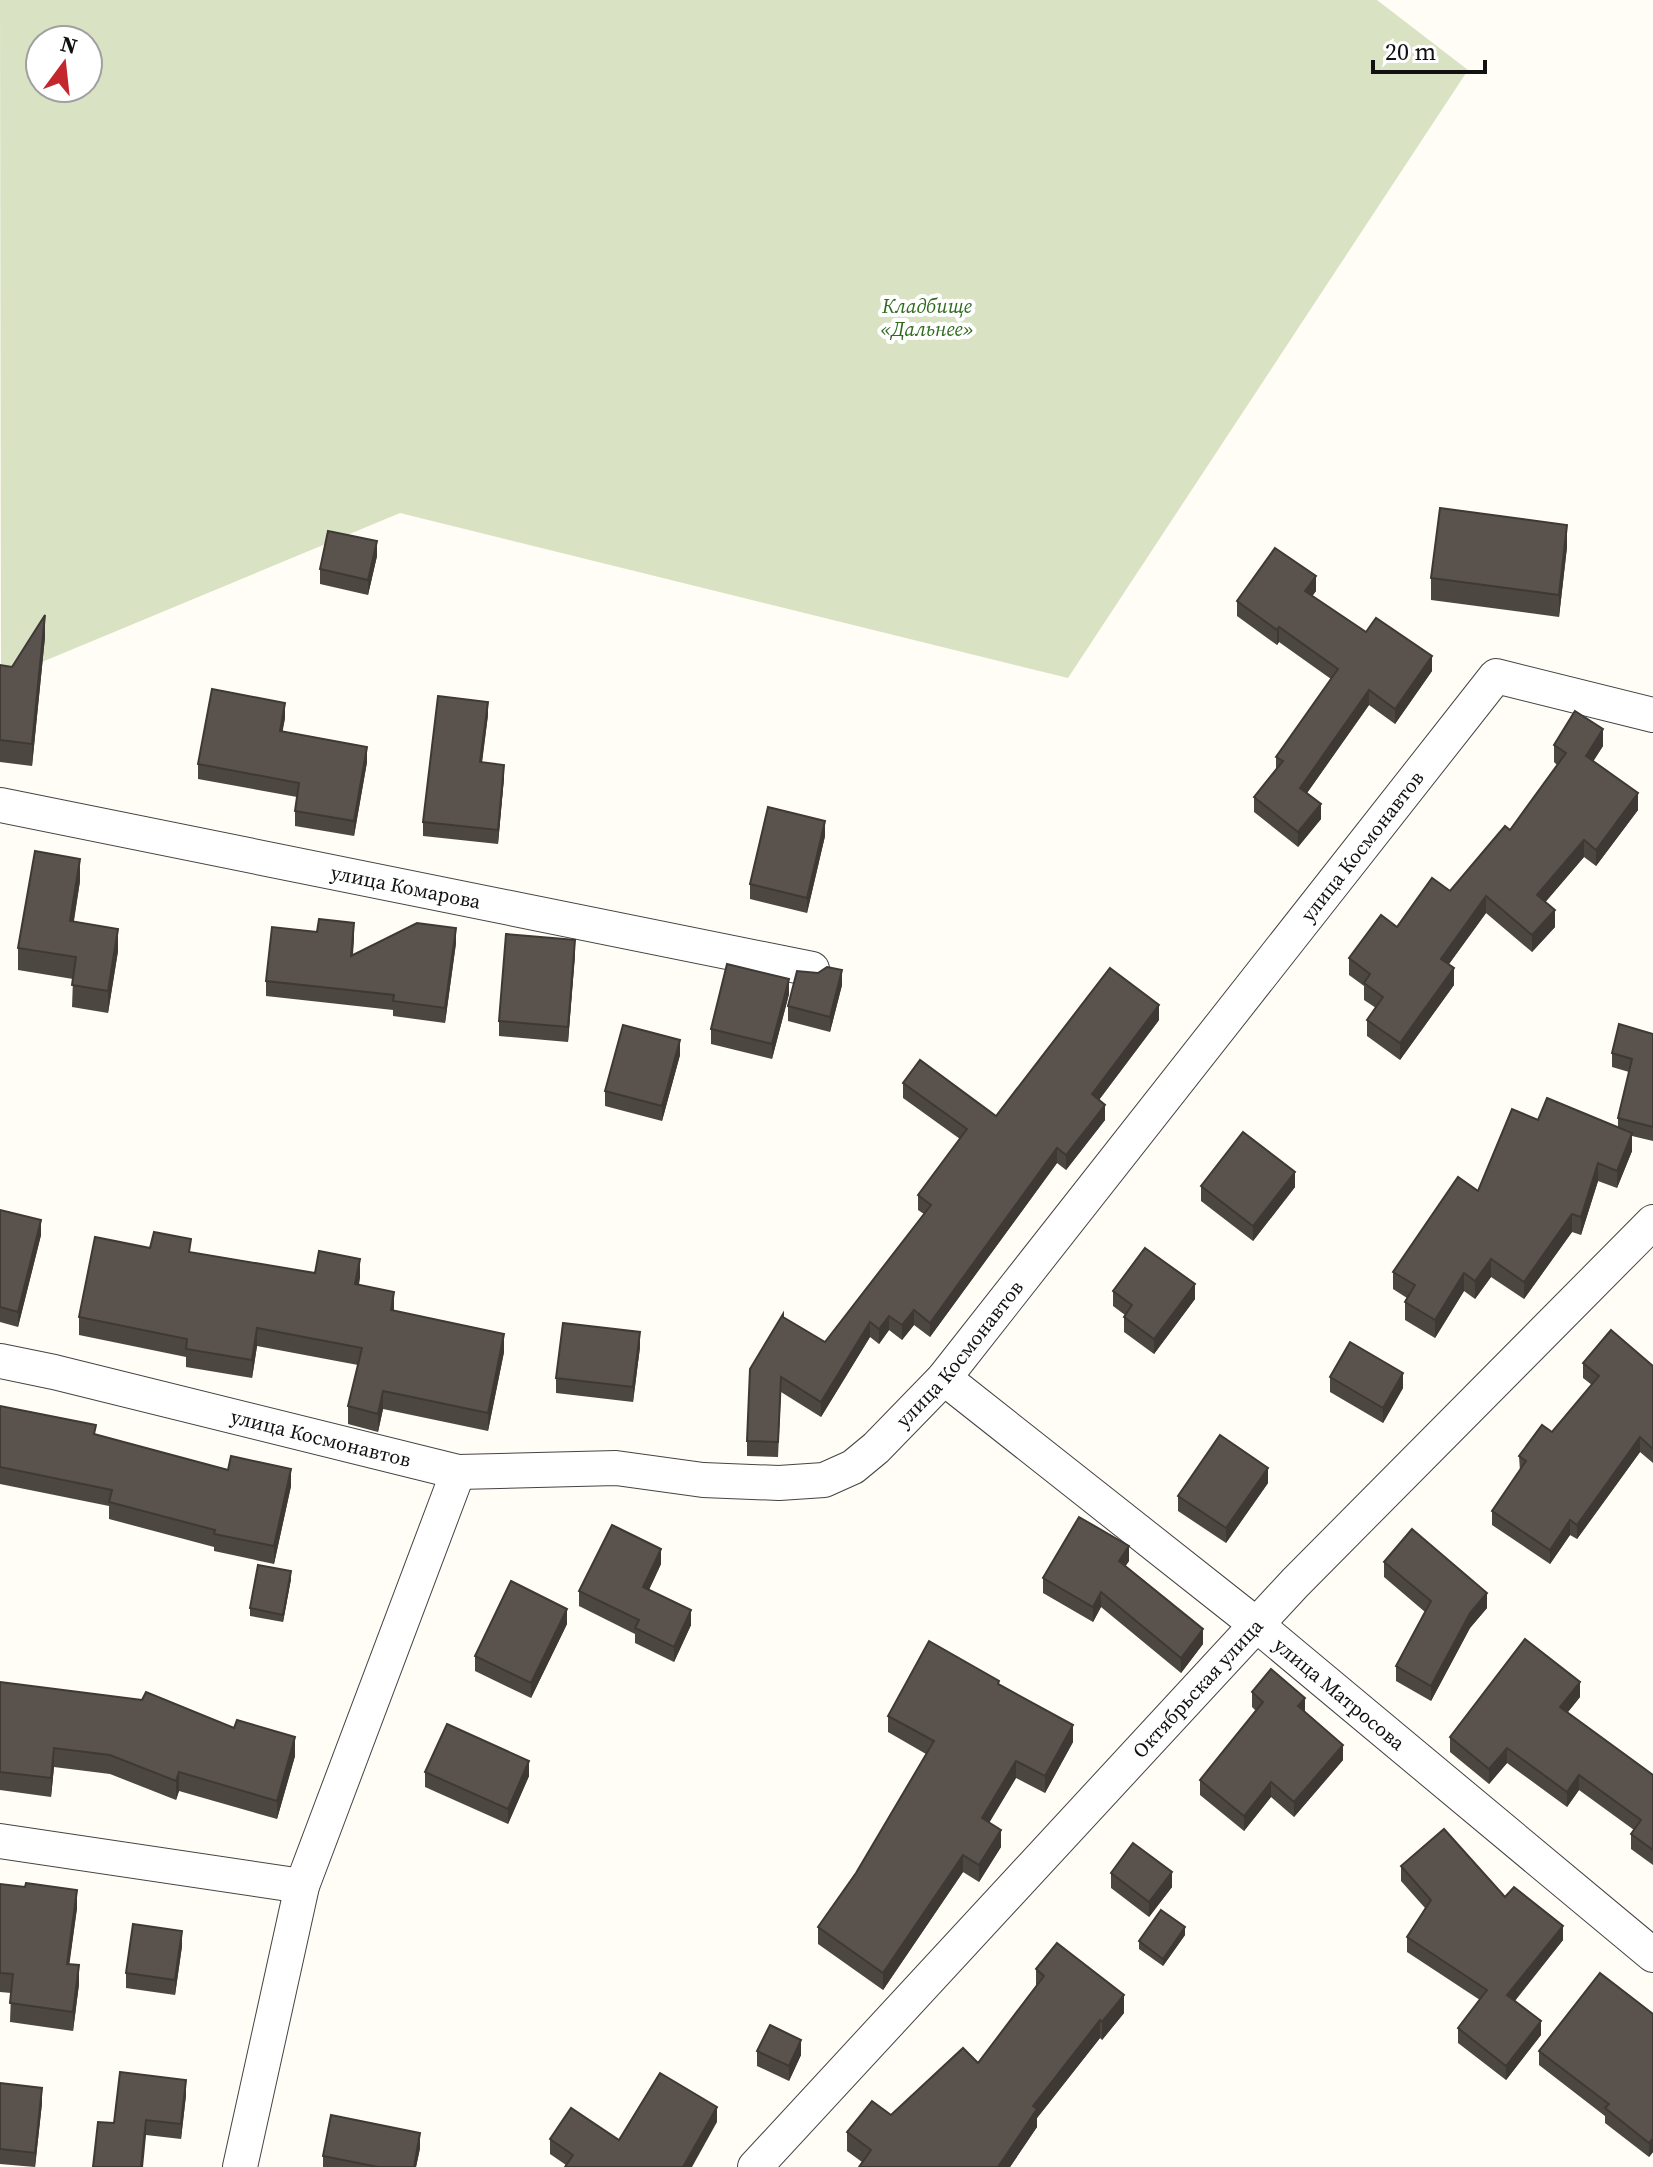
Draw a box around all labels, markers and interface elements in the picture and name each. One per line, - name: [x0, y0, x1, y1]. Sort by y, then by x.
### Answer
- north arrow: [24, 24, 104, 104]
- scale bar: [1373, 24, 1485, 74]
- text: N: [58, 28, 81, 61]
- text: 20 m: [1385, 35, 1436, 68]
- park label: Кладбище «Дальнее»: [880, 292, 974, 343]
- street label: улица Космонавтов: [1294, 765, 1430, 928]
- street label: улица Комарова: [328, 858, 484, 916]
- street label: улица Космонавтов: [889, 1274, 1030, 1434]
- street label: улица Космонавтов: [228, 1402, 414, 1474]
- street label: Октябрьская улица: [1126, 1612, 1270, 1764]
- street label: улица Матросова: [1268, 1631, 1412, 1757]

